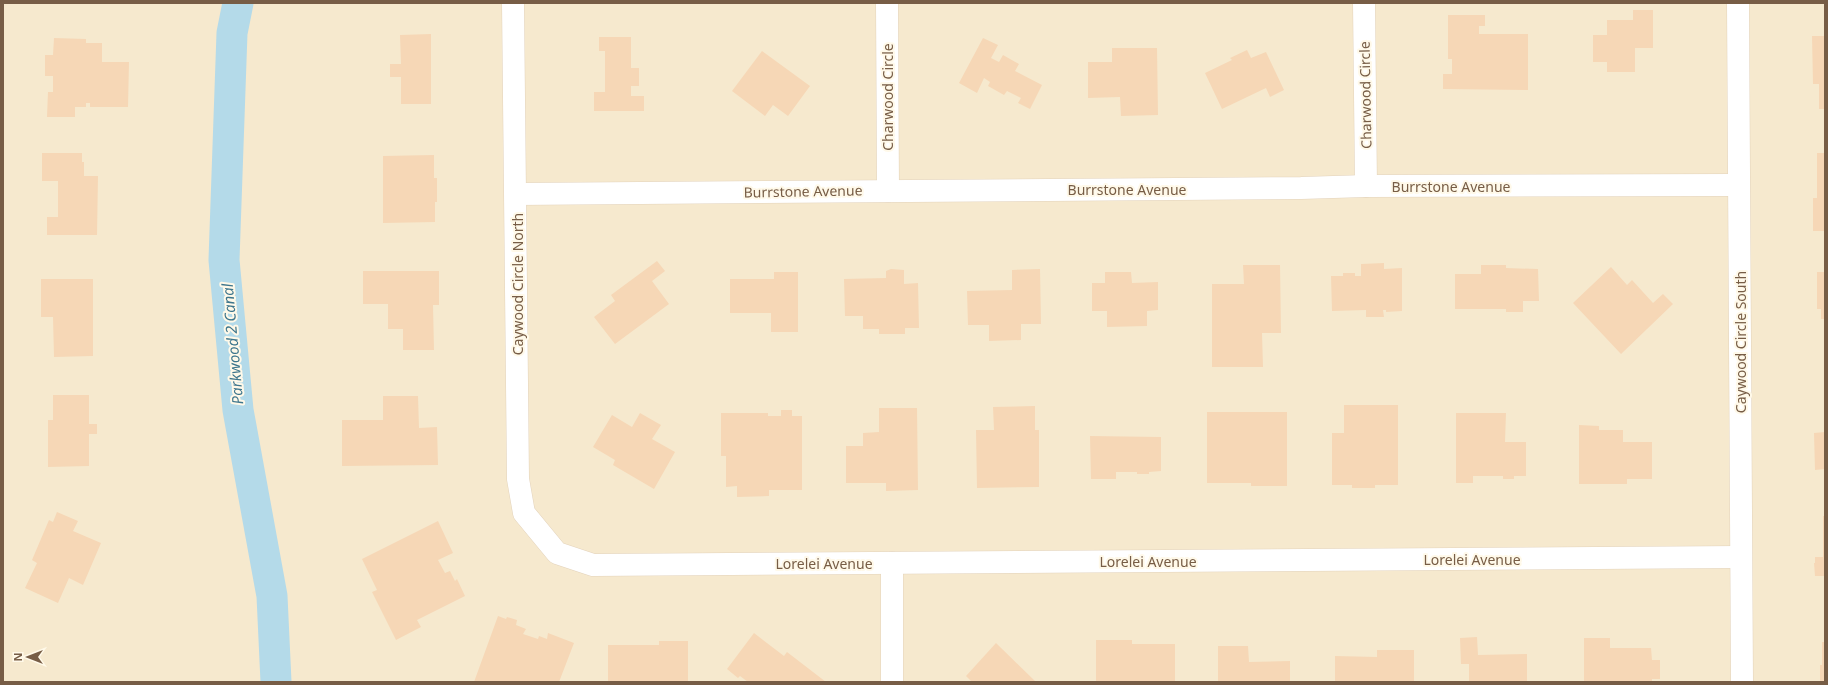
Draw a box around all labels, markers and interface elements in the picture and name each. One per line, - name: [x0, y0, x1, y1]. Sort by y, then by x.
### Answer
- street label: Charwood Circle: [1355, 41, 1375, 149]
- street label: Charwood Circle: [878, 43, 897, 151]
- street label: Burrstone Avenue: [1392, 177, 1511, 196]
- street label: Burrstone Avenue: [743, 180, 863, 202]
- street label: Burrstone Avenue: [1068, 180, 1187, 199]
- street label: Caywood Circle North: [508, 213, 527, 355]
- street label: Caywood Circle South: [1731, 271, 1750, 413]
- water label: Parkwood 2 Canal: [217, 282, 247, 405]
- street label: Lorelei Avenue: [1423, 550, 1521, 569]
- street label: Lorelei Avenue: [1099, 552, 1197, 571]
- street label: Lorelei Avenue: [775, 554, 873, 573]
- north arrow: [8, 637, 48, 677]
- text: N: [10, 653, 25, 661]

